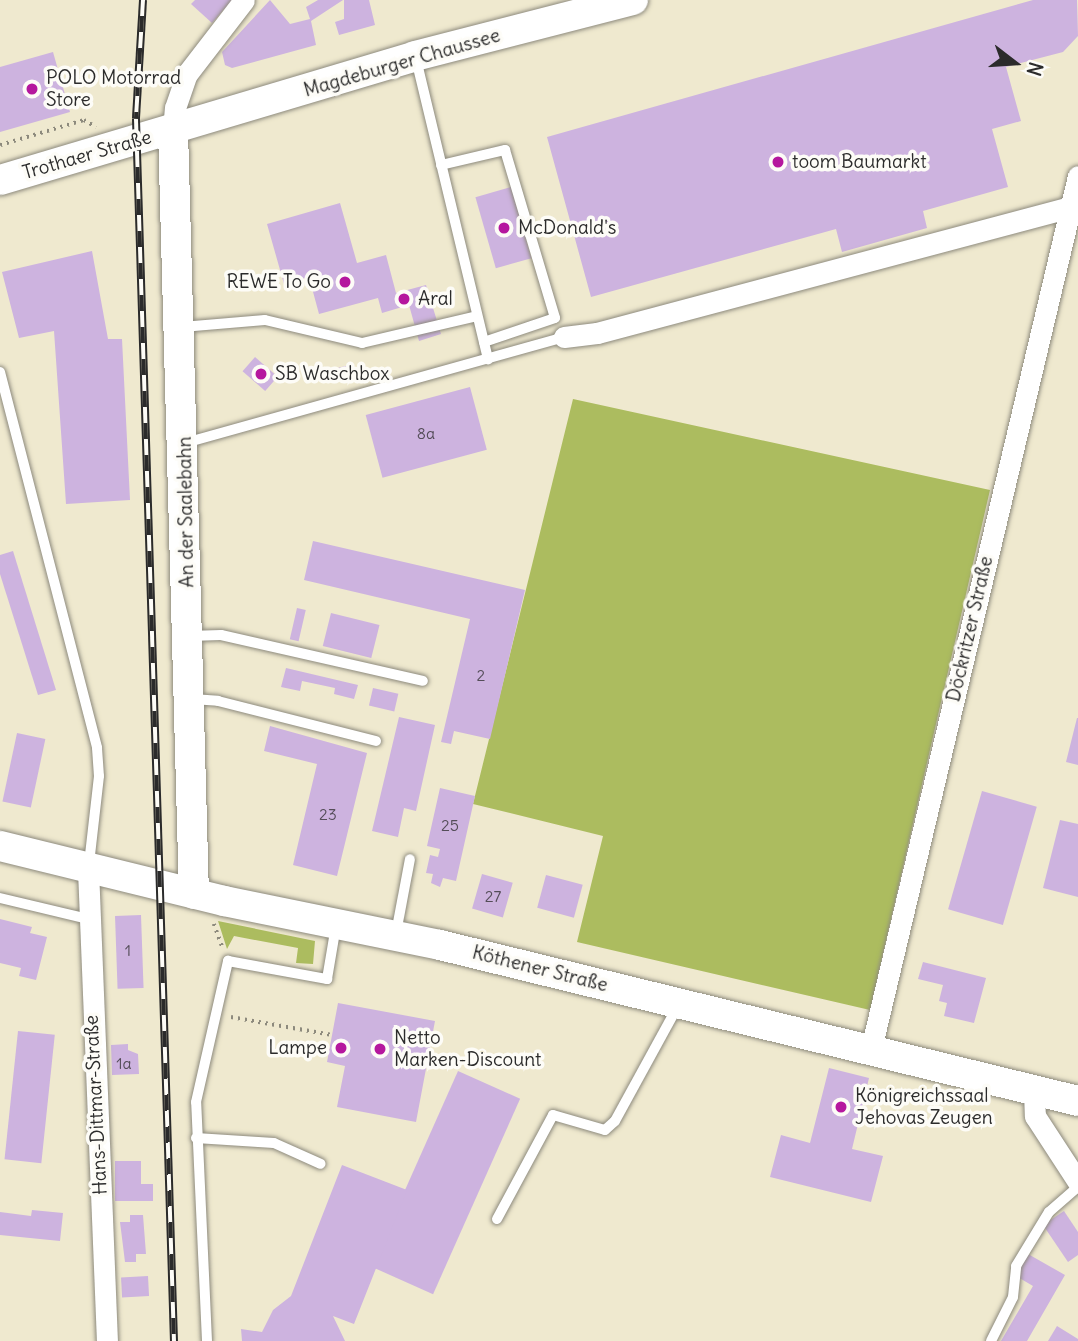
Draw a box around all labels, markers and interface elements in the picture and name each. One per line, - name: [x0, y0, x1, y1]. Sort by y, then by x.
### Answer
- street label: Magdeburger Chaussee: [301, 24, 503, 102]
- north arrow: [980, 28, 1050, 98]
- text: N: [1022, 59, 1048, 79]
- place label: POLO Motorrad Store: [46, 67, 181, 111]
- marker: POLO Motorrad Store: [24, 81, 40, 97]
- street label: Trothaer Straße: [20, 126, 154, 184]
- place label: toom Baumarkt: [792, 151, 927, 173]
- marker: toom Baumarkt: [770, 154, 786, 170]
- place label: McDonald's: [518, 217, 616, 239]
- marker: McDonald's: [496, 220, 512, 236]
- place label: REWE To Go: [226, 271, 331, 293]
- marker: REWE To Go: [337, 274, 353, 290]
- place label: Aral: [418, 288, 453, 310]
- marker: Aral: [396, 291, 412, 307]
- place label: SB Waschbox: [275, 363, 390, 385]
- marker: SB Waschbox: [253, 366, 269, 382]
- house number: 8a: [417, 423, 435, 443]
- street label: An der Saalebahn: [173, 436, 199, 588]
- street label: Döckritzer Straße: [942, 554, 998, 704]
- house number: 2: [477, 665, 485, 685]
- house number: 23: [319, 804, 337, 824]
- house number: 25: [441, 815, 459, 835]
- house number: 27: [485, 886, 501, 906]
- house number: 1: [125, 940, 131, 960]
- street label: Köthener Straße: [470, 941, 610, 997]
- street label: Hans-Dittmar-Straße: [80, 1015, 112, 1195]
- place label: Netto Marken-Discount: [394, 1027, 541, 1071]
- place label: Lampe: [268, 1037, 327, 1059]
- marker: Lampe: [333, 1040, 349, 1056]
- marker: Netto Marken-Discount: [372, 1041, 388, 1057]
- house number: 1a: [116, 1053, 132, 1073]
- place label: Königreichssaal Jehovas Zeugen: [855, 1085, 993, 1129]
- marker: Königreichssaal Jehovas Zeugen: [833, 1099, 849, 1115]

